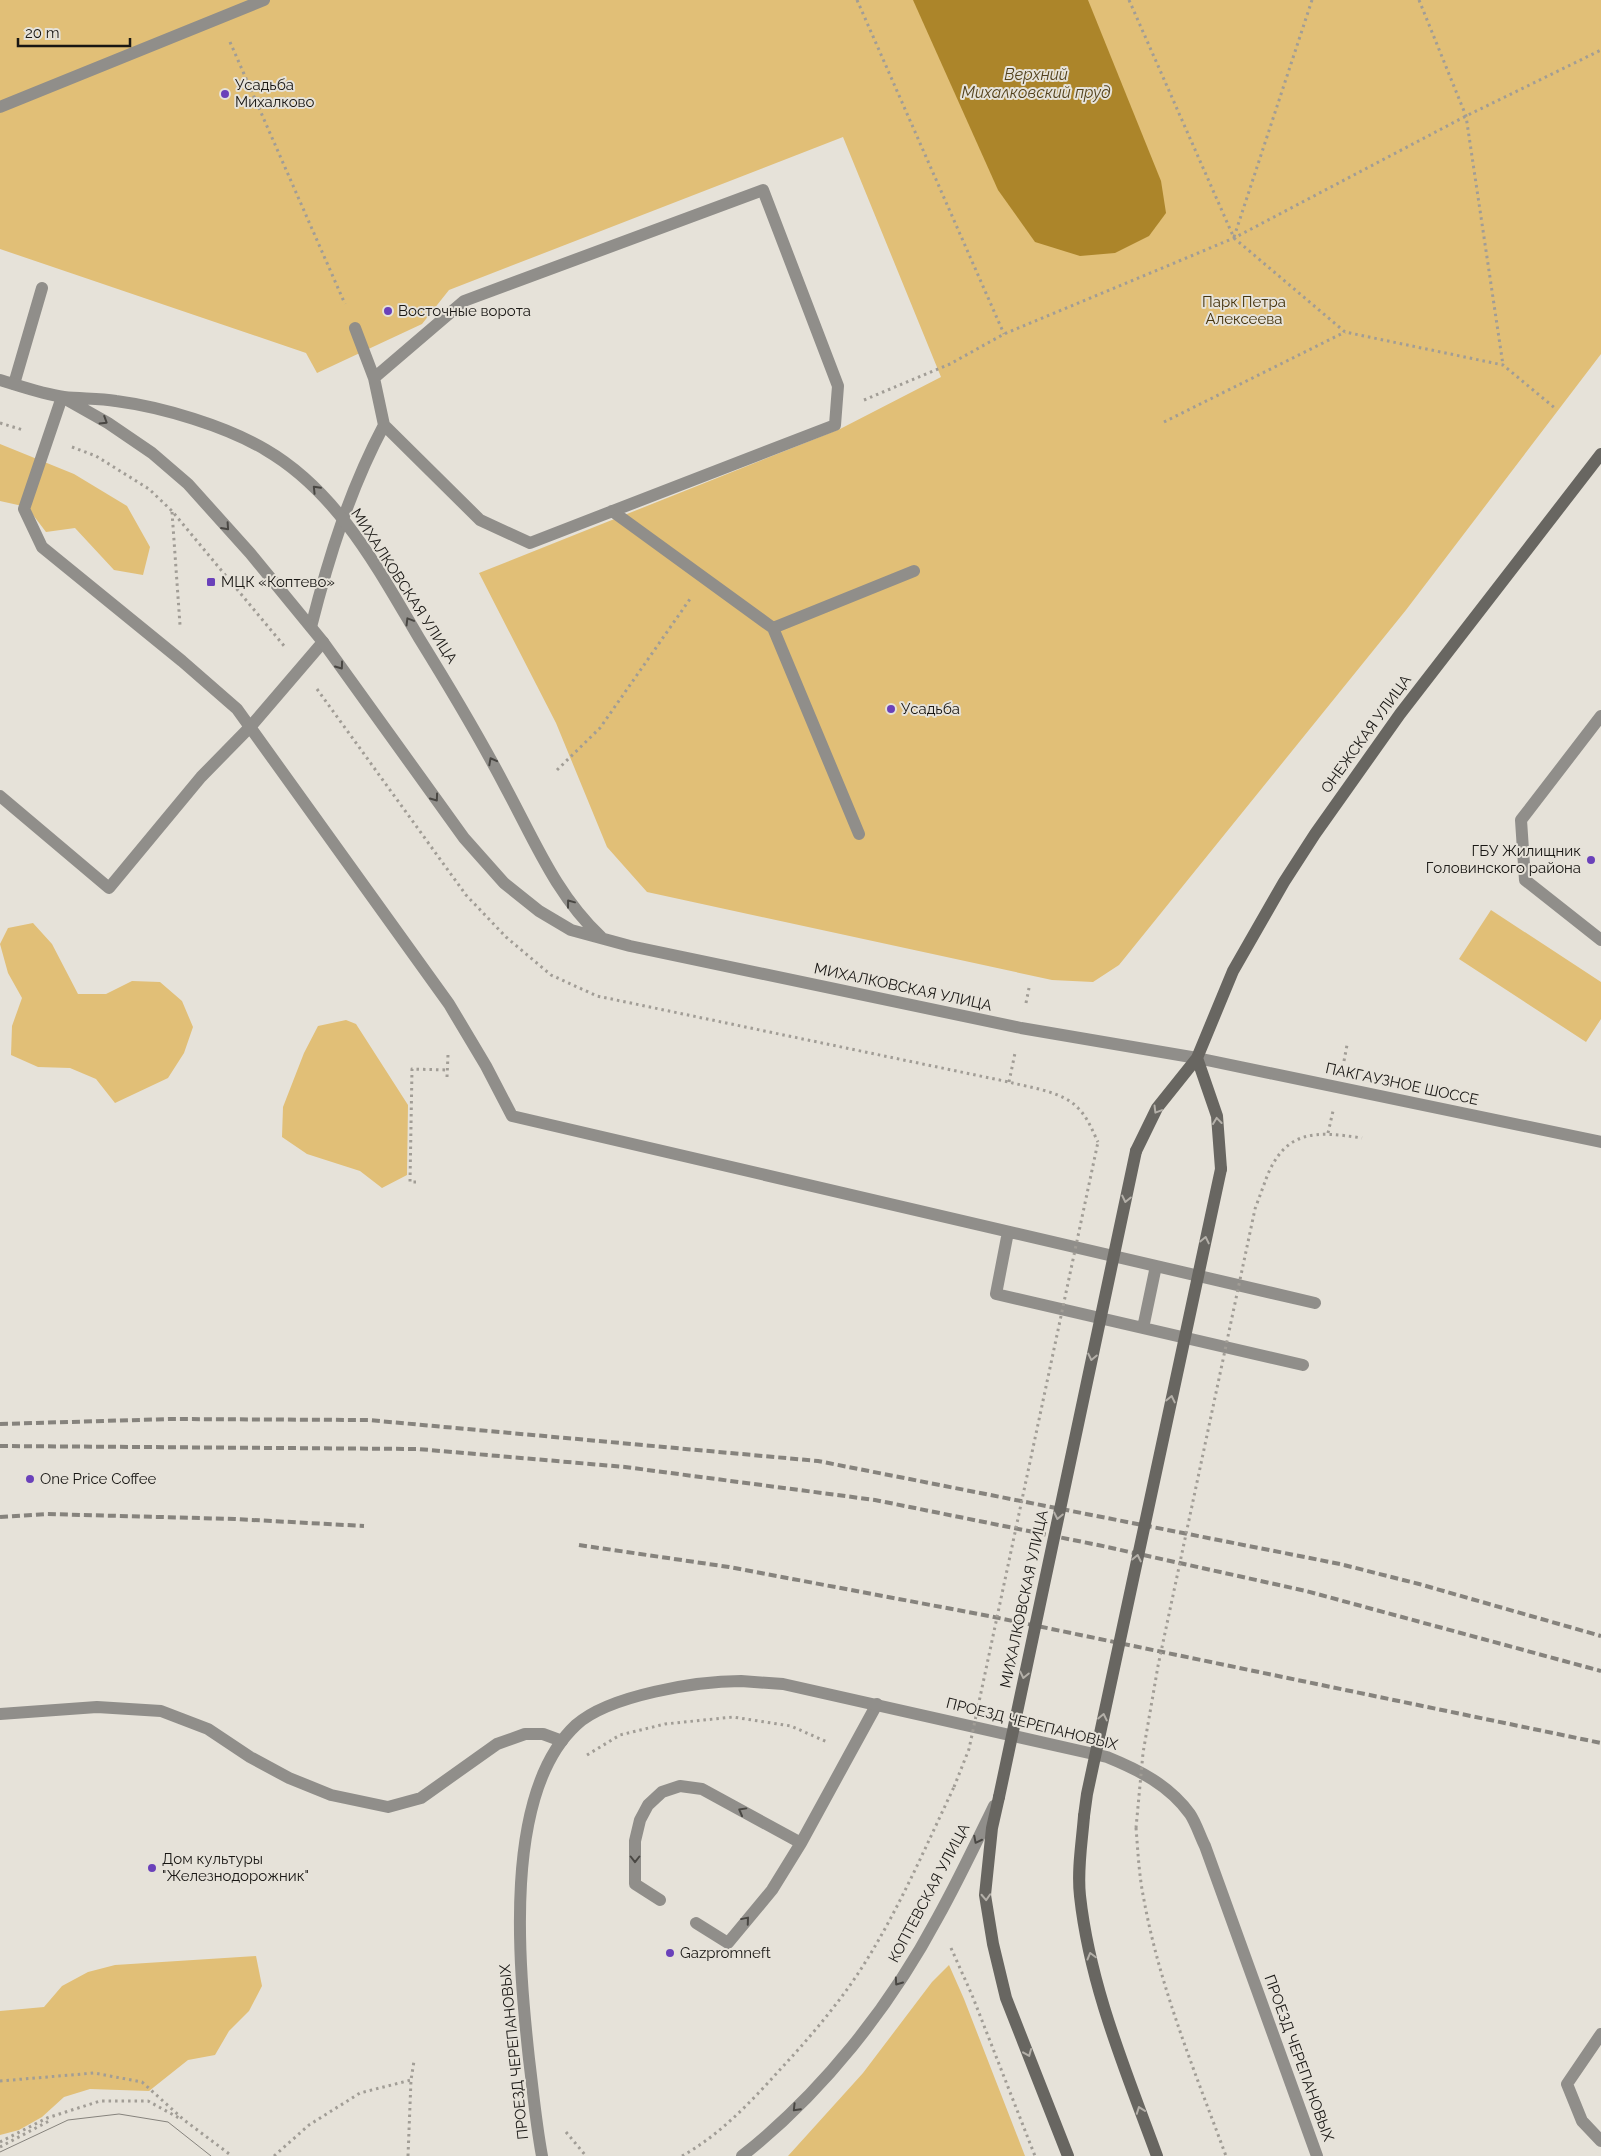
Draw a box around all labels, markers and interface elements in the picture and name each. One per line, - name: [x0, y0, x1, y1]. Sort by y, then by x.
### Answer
- scale bar: [18, 15, 130, 47]
- text: 20 m: [25, 24, 60, 42]
- water label: Верхний Михалковский пруд: [962, 65, 1111, 102]
- place label: Усадьба Михалково: [235, 76, 315, 111]
- marker: Усадьба Михалково: [219, 88, 231, 100]
- park label: Парк Петра Алексеева: [1202, 293, 1286, 328]
- place label: Восточные ворота: [398, 302, 531, 320]
- marker: Восточные ворота: [382, 305, 394, 317]
- one-way arrow: [99, 414, 108, 424]
- one-way arrow: [312, 486, 321, 495]
- street label: МИХАЛКОВСКАЯ УЛИЦА: [347, 505, 461, 667]
- one-way arrow: [220, 521, 229, 530]
- place label: МЦК «Коптево»: [221, 573, 335, 591]
- marker: МЦК «Коптево»: [205, 576, 217, 588]
- one-way arrow: [406, 617, 416, 626]
- one-way arrow: [335, 660, 343, 669]
- street label: ОНЕЖСКАЯ УЛИЦА: [1317, 671, 1415, 797]
- place label: Усадьба: [901, 700, 960, 718]
- marker: Усадьба: [885, 703, 897, 715]
- one-way arrow: [488, 757, 498, 766]
- one-way arrow: [429, 792, 438, 802]
- place label: ГБУ Жилищник Головинского района: [1426, 842, 1581, 877]
- marker: ГБУ Жилищник Головинского района: [1585, 854, 1597, 866]
- one-way arrow: [567, 899, 576, 909]
- street label: МИХАЛКОВСКАЯ УЛИЦА: [812, 959, 994, 1015]
- street label: ПАКГАУЗНОЕ ШОССЕ: [1324, 1059, 1480, 1109]
- one-way arrow: [1153, 1105, 1163, 1114]
- one-way arrow: [1212, 1116, 1223, 1124]
- one-way arrow: [1121, 1194, 1132, 1203]
- one-way arrow: [1200, 1236, 1210, 1245]
- one-way arrow: [1088, 1353, 1098, 1362]
- one-way arrow: [1166, 1395, 1176, 1404]
- place label: One Price Coffee: [40, 1470, 157, 1488]
- marker: One Price Coffee: [24, 1473, 36, 1485]
- street label: МИХАЛКОВСКАЯ УЛИЦА: [996, 1508, 1052, 1690]
- one-way arrow: [1054, 1512, 1064, 1521]
- one-way arrow: [1132, 1554, 1142, 1562]
- one-way arrow: [1020, 1671, 1030, 1680]
- street label: ПРОЕЗД ЧЕРЕПАНОВЫХ: [944, 1694, 1120, 1754]
- one-way arrow: [1098, 1712, 1108, 1721]
- one-way arrow: [738, 1807, 747, 1817]
- street label: КОПТЕВСКАЯ УЛИЦА: [885, 1820, 973, 1966]
- one-way arrow: [973, 1835, 983, 1844]
- place label: Дом культуры "Железнодорожник": [162, 1850, 309, 1885]
- one-way arrow: [630, 1856, 640, 1863]
- marker: Дом культуры "Железнодорожник": [146, 1862, 158, 1874]
- one-way arrow: [981, 1893, 992, 1901]
- one-way arrow: [741, 1917, 750, 1926]
- place label: Gazpromneft: [680, 1944, 771, 1962]
- marker: Gazpromneft: [664, 1947, 676, 1959]
- one-way arrow: [1086, 1951, 1097, 1960]
- street label: ПРОЕЗД ЧЕРЕПАНОВЫХ: [496, 1963, 532, 2141]
- street label: ПРОЕЗД ЧЕРЕПАНОВЫХ: [1260, 1972, 1338, 2144]
- one-way arrow: [896, 1976, 904, 1985]
- one-way arrow: [1021, 2048, 1032, 2057]
- one-way arrow: [793, 2102, 802, 2111]
- one-way arrow: [1136, 2106, 1146, 2115]

